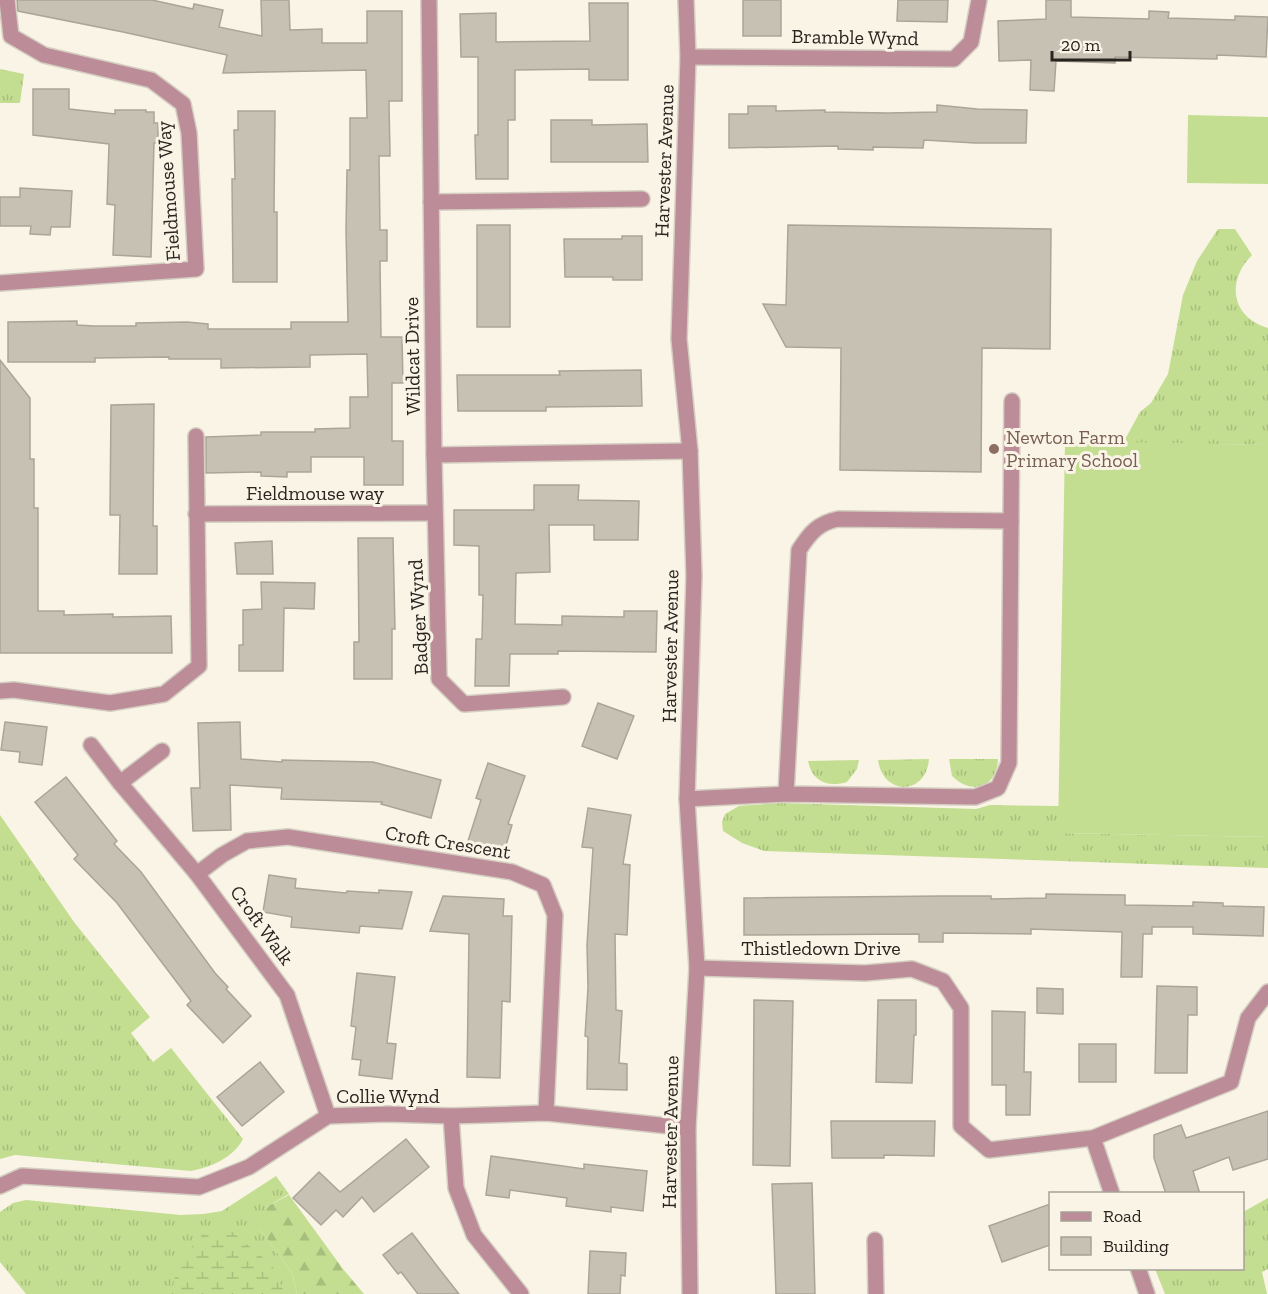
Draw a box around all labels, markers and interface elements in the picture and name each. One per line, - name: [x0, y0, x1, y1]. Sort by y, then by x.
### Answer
- street label: Bramble Wynd: [791, 24, 919, 50]
- scale bar: [1052, 24, 1130, 62]
- text: 20 m: [1061, 34, 1101, 56]
- street label: Harvester Avenue: [649, 84, 679, 238]
- street label: Fieldmouse Way: [151, 119, 185, 262]
- street label: Wildcat Drive: [399, 297, 425, 415]
- place label: Newton Farm Primary School: [1006, 425, 1138, 472]
- marker: Newton Farm Primary School: [987, 442, 1001, 456]
- street label: Fieldmouse way: [246, 481, 385, 505]
- street label: Badger Wynd: [403, 559, 433, 675]
- street label: Harvester Avenue: [657, 569, 683, 723]
- street label: Croft Crescent: [383, 820, 513, 864]
- street label: Croft Walk: [225, 881, 299, 970]
- street label: Thistledown Drive: [741, 936, 901, 960]
- street label: Harvester Avenue: [657, 1055, 683, 1209]
- street label: Collie Wynd: [336, 1084, 440, 1108]
- legend: [1049, 1192, 1244, 1270]
- text: Road: [1103, 1205, 1142, 1227]
- text: Building: [1103, 1235, 1169, 1257]

